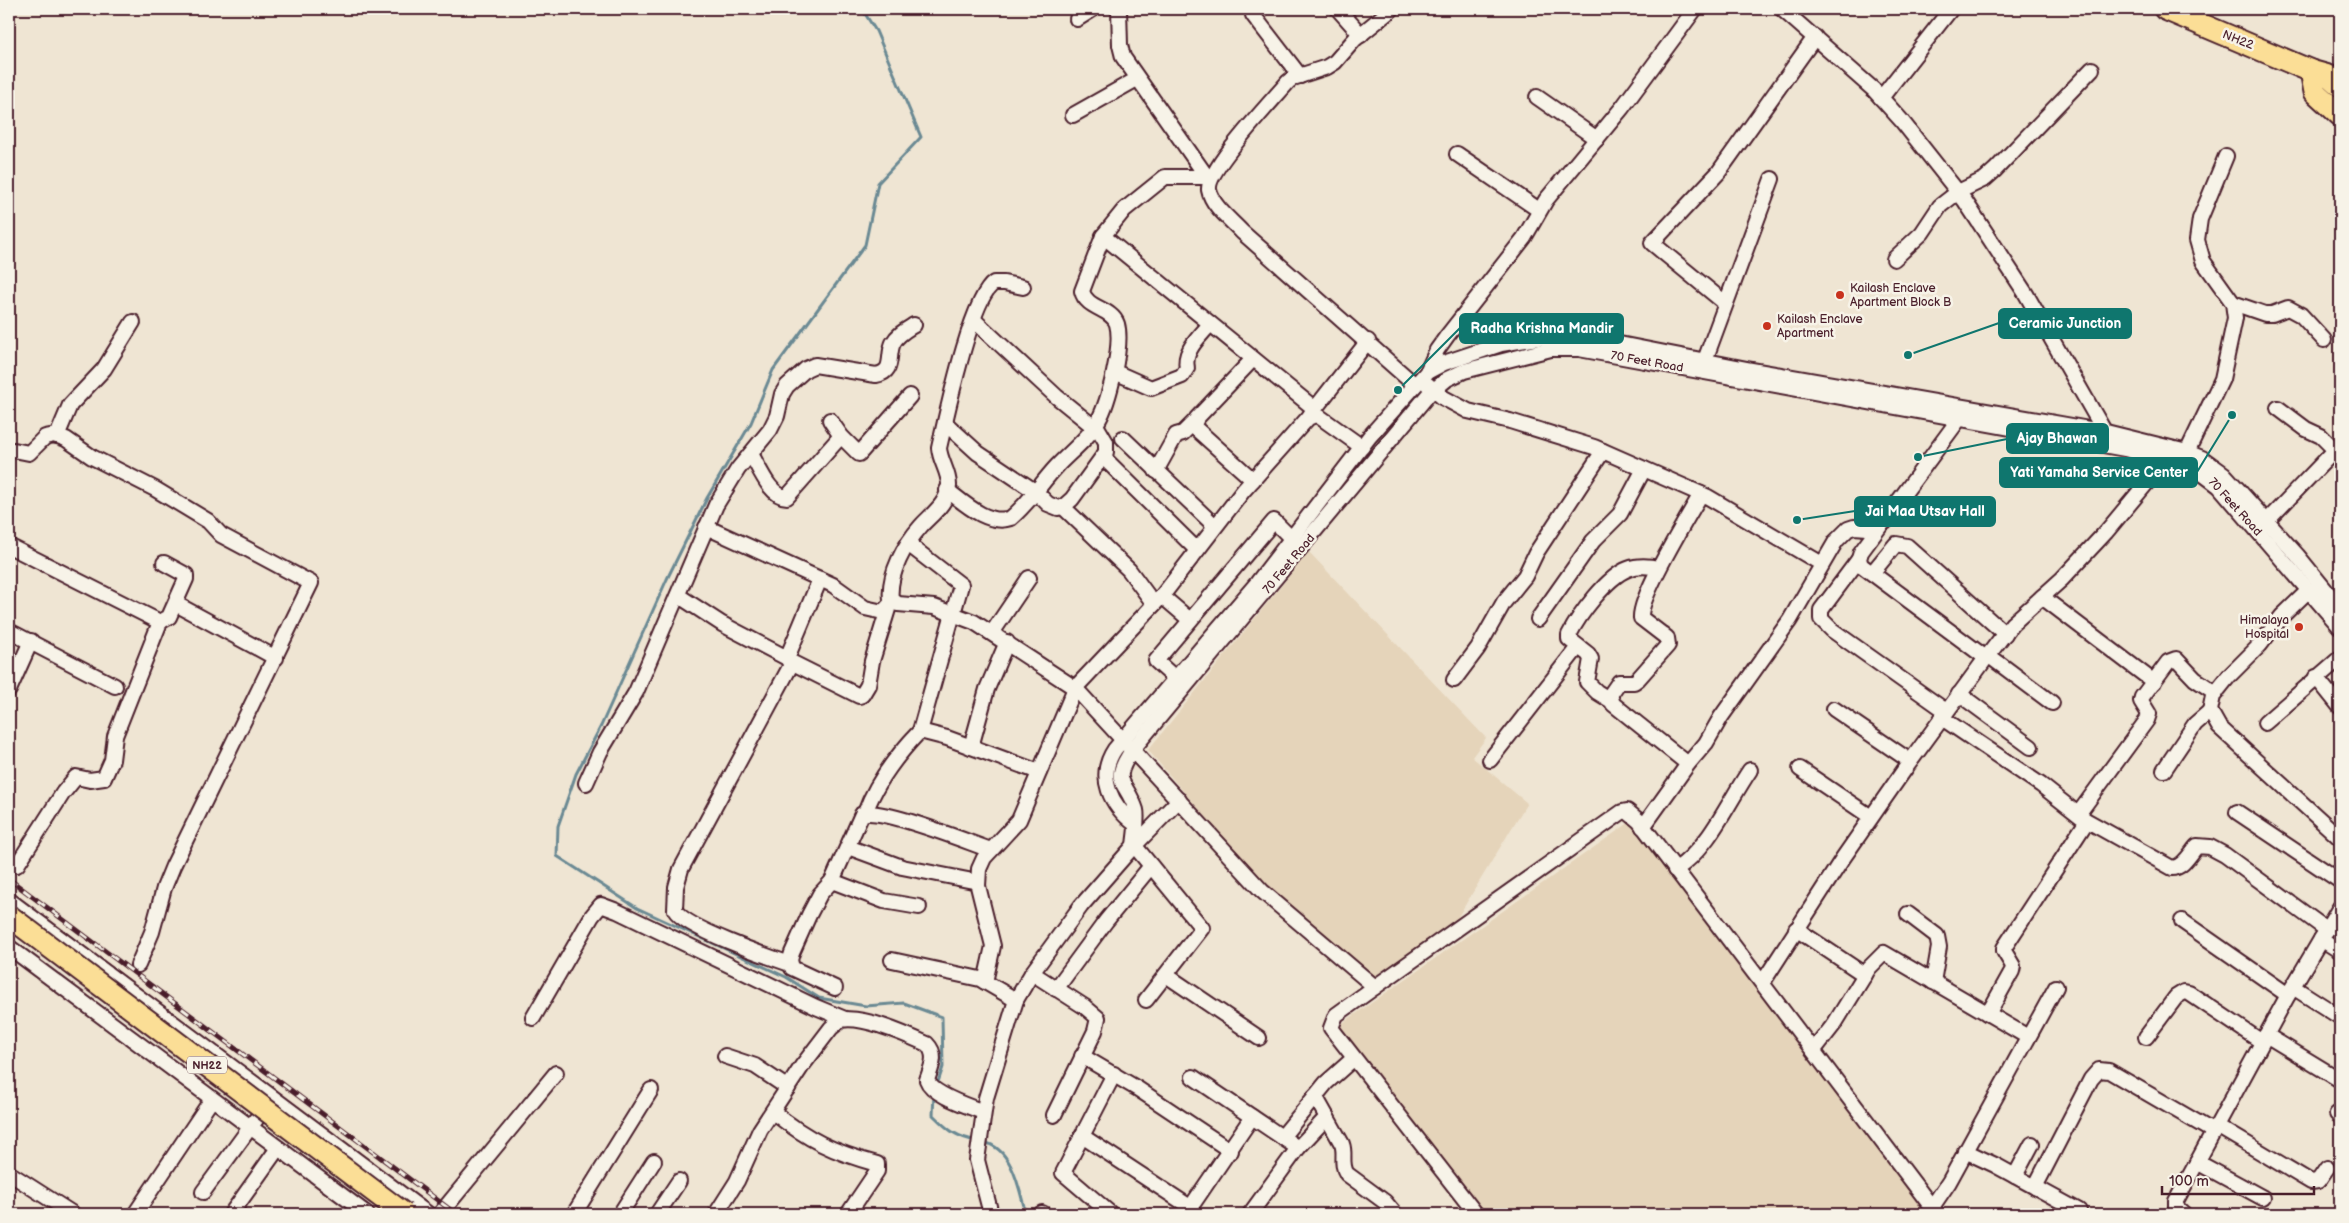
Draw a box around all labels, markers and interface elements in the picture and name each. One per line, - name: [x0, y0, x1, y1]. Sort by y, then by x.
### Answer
- street label: NH22: [2220, 27, 2256, 53]
- place label: Kailash Enclave Apartment Block B: [1850, 281, 1951, 310]
- marker: Kailash Enclave Apartment Block B: [1834, 289, 1846, 301]
- callout: Ceramic Junction: [1999, 309, 2131, 338]
- place label: Kailash Enclave Apartment: [1777, 312, 1863, 341]
- callout: Radha Krishna Mandir: [1460, 314, 1623, 343]
- text: Ceramic Junction: [2009, 315, 2121, 332]
- text: Radha Krishna Mandir: [1470, 320, 1614, 337]
- marker: Kailash Enclave Apartment: [1761, 320, 1773, 332]
- street label: 70 Feet Road: [1610, 348, 1684, 376]
- callout: Ajay Bhawan: [2007, 424, 2108, 453]
- text: Ajay Bhawan: [2016, 430, 2097, 447]
- callout: Yati Yamaha Service Center: [2000, 458, 2197, 487]
- text: Yati Yamaha Service Center: [2010, 464, 2188, 481]
- street label: 70 Feet Road: [2205, 475, 2265, 539]
- callout: Jai Maa Utsav Hall: [1855, 497, 1995, 526]
- text: Jai Maa Utsav Hall: [1865, 503, 1985, 520]
- street label: 70 Feet Road: [1260, 531, 1318, 597]
- place label: Himalaya Hospital: [2239, 613, 2289, 642]
- marker: Himalaya Hospital: [2293, 621, 2305, 633]
- road number: NH22: [187, 1056, 227, 1074]
- scale bar: [2162, 1163, 2314, 1195]
- text: 100 m: [2169, 1172, 2209, 1191]

